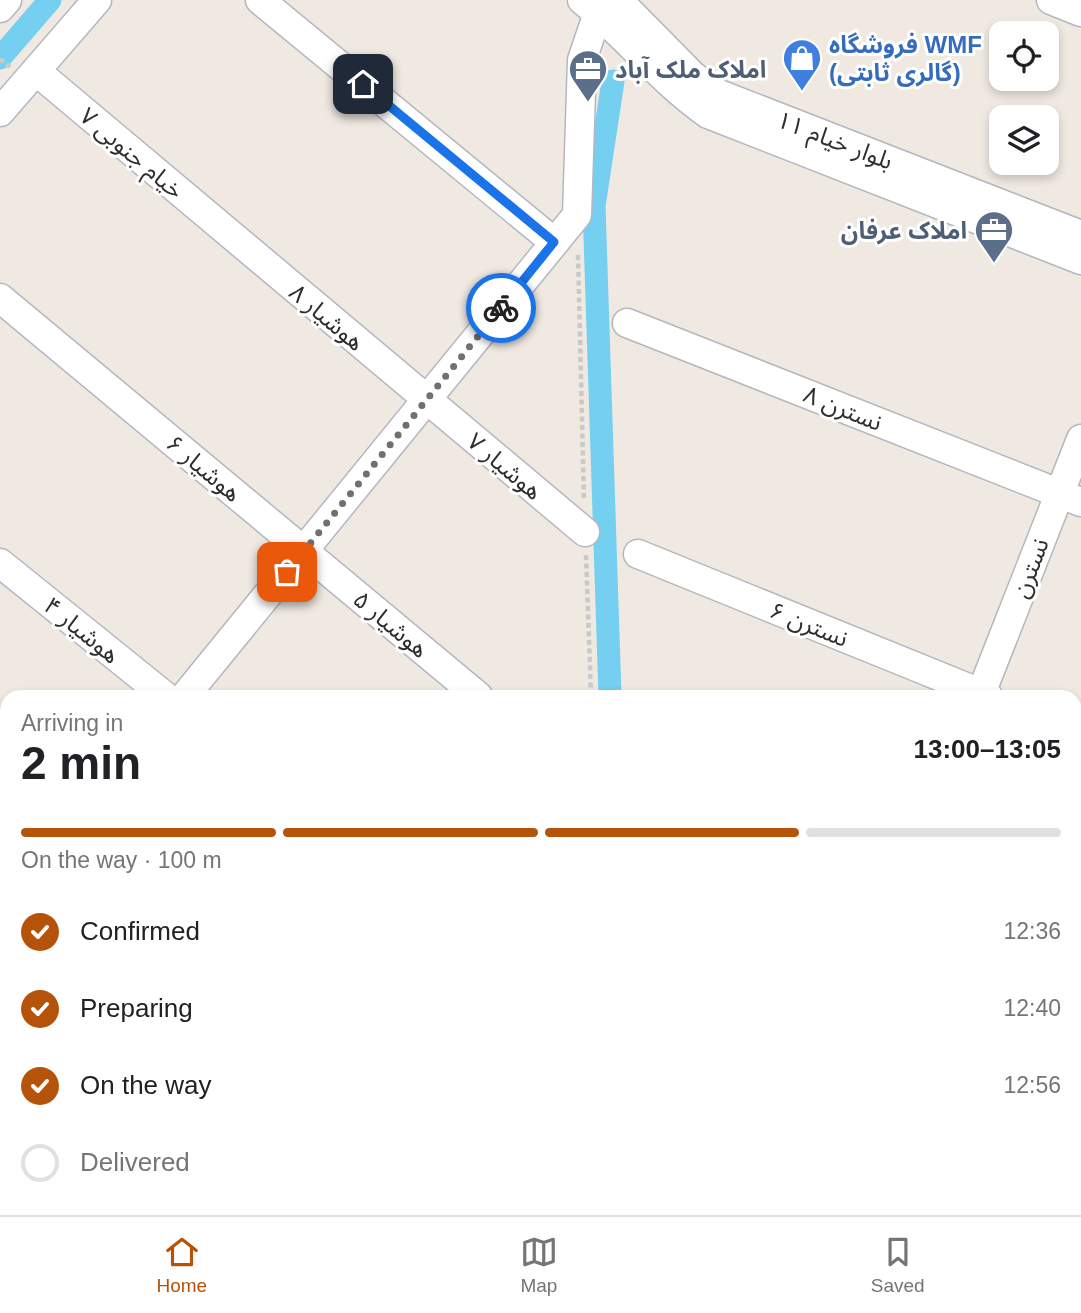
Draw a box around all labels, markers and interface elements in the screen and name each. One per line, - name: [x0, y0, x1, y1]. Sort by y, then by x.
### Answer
- map controls: [989, 21, 1059, 175]
- button: locate: [989, 21, 1059, 91]
- place label: فروشگاه WMF (گالری ثابتی): [829, 31, 982, 87]
- shop icon: فروشگاه WMF (گالری ثابتی): [781, 37, 823, 92]
- office icon: املاک ملک آباد: [567, 48, 609, 103]
- pin: [333, 54, 393, 114]
- place label: املاک ملک آباد: [615, 56, 766, 84]
- icon: home: [344, 65, 382, 103]
- street label: خیام جنوبی ۷: [72, 102, 189, 208]
- button: layers: [989, 105, 1059, 175]
- street label: بلوار خیام ۱۱: [771, 106, 897, 179]
- office icon: املاک عرفان: [973, 209, 1015, 264]
- place label: املاک عرفان: [841, 217, 967, 245]
- courier: [466, 273, 536, 343]
- street label: هوشیار ۸: [284, 278, 370, 357]
- icon: bike: [482, 289, 520, 327]
- street label: نسترن ۸: [799, 380, 886, 437]
- street label: هوشیار ۷: [462, 427, 548, 506]
- street label: هوشیار ۶: [161, 429, 247, 508]
- street label: نسترن: [1006, 534, 1055, 602]
- pin: [257, 542, 317, 602]
- icon: bag: [268, 553, 306, 591]
- street label: هوشیار ۵: [348, 585, 434, 664]
- street label: هوشیار ۴: [38, 591, 125, 669]
- street label: نسترن ۶: [765, 596, 852, 653]
- text: Arriving in: [21, 710, 123, 736]
- text: 13:00–13:05: [914, 734, 1061, 764]
- text: 2 min: [21, 737, 141, 789]
- text: On the way · 100 m: [21, 847, 222, 873]
- icon: check: [21, 913, 59, 951]
- text: Confirmed: [80, 916, 200, 946]
- text: 12:36: [1003, 918, 1061, 944]
- icon: check: [21, 990, 59, 1028]
- text: Preparing: [80, 993, 193, 1023]
- text: 12:40: [1003, 995, 1061, 1021]
- icon: check: [21, 1067, 59, 1105]
- text: On the way: [80, 1070, 212, 1100]
- text: 12:56: [1003, 1072, 1061, 1098]
- text: Delivered: [80, 1147, 190, 1177]
- tab: Home: [156, 1233, 207, 1297]
- tab: Map: [520, 1233, 558, 1297]
- tab: Saved: [871, 1233, 925, 1297]

